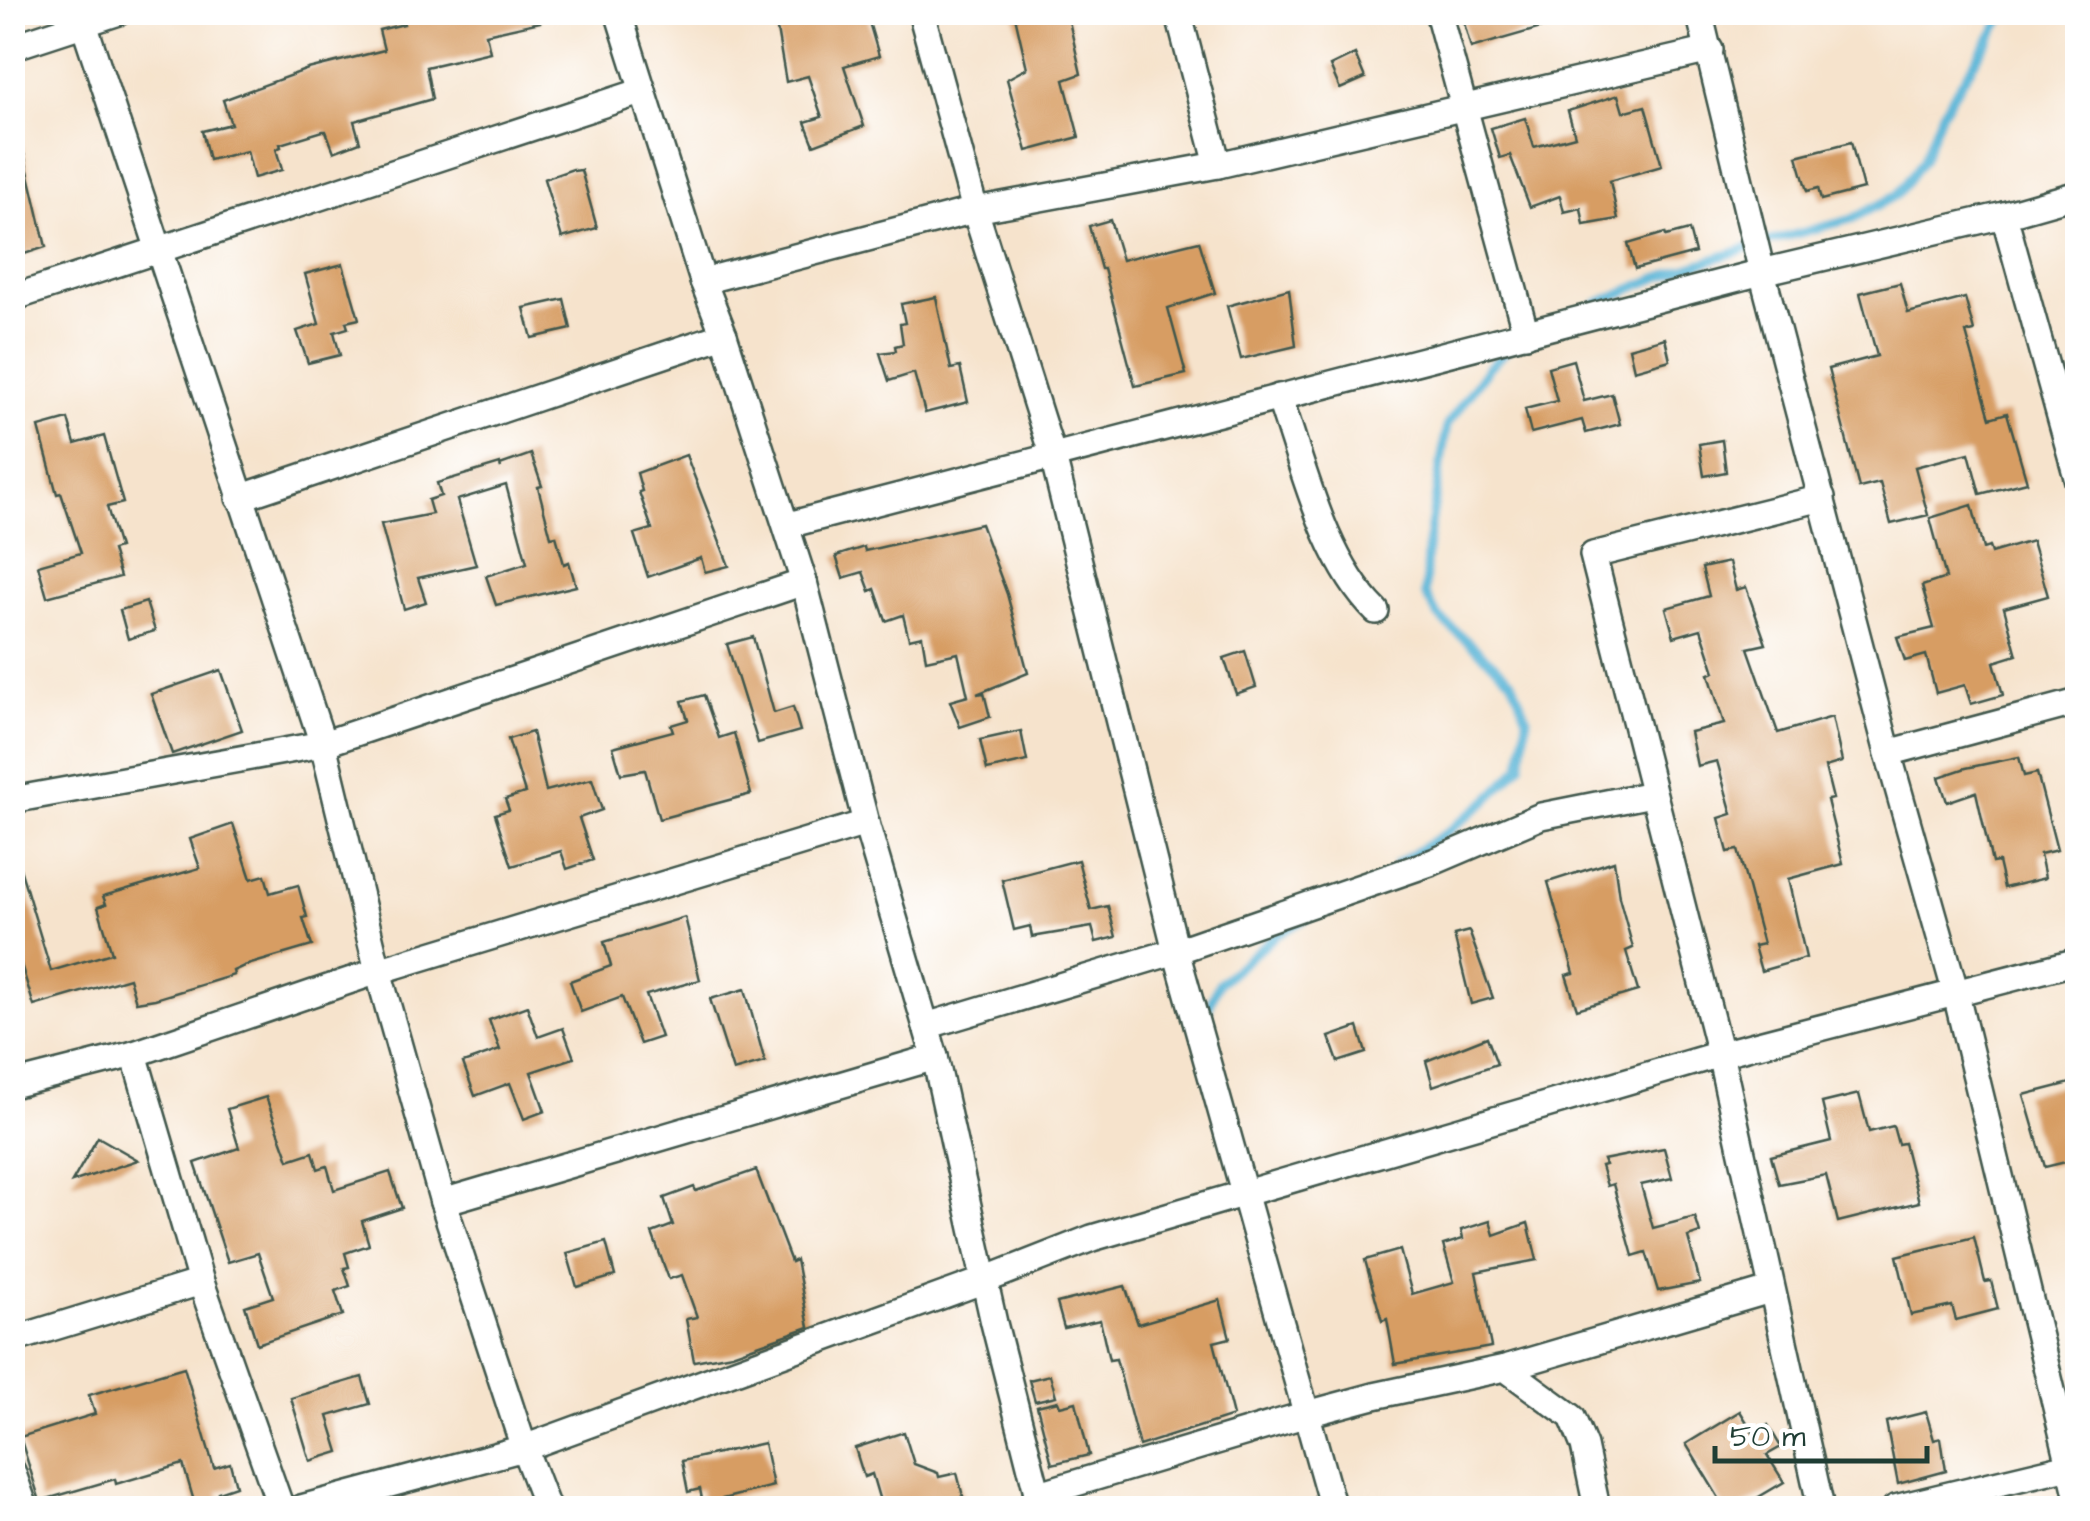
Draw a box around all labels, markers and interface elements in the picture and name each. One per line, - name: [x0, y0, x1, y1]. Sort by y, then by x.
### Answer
- scale bar: [1715, 1401, 1928, 1463]
- text: 50 m: [1730, 1416, 1806, 1458]

